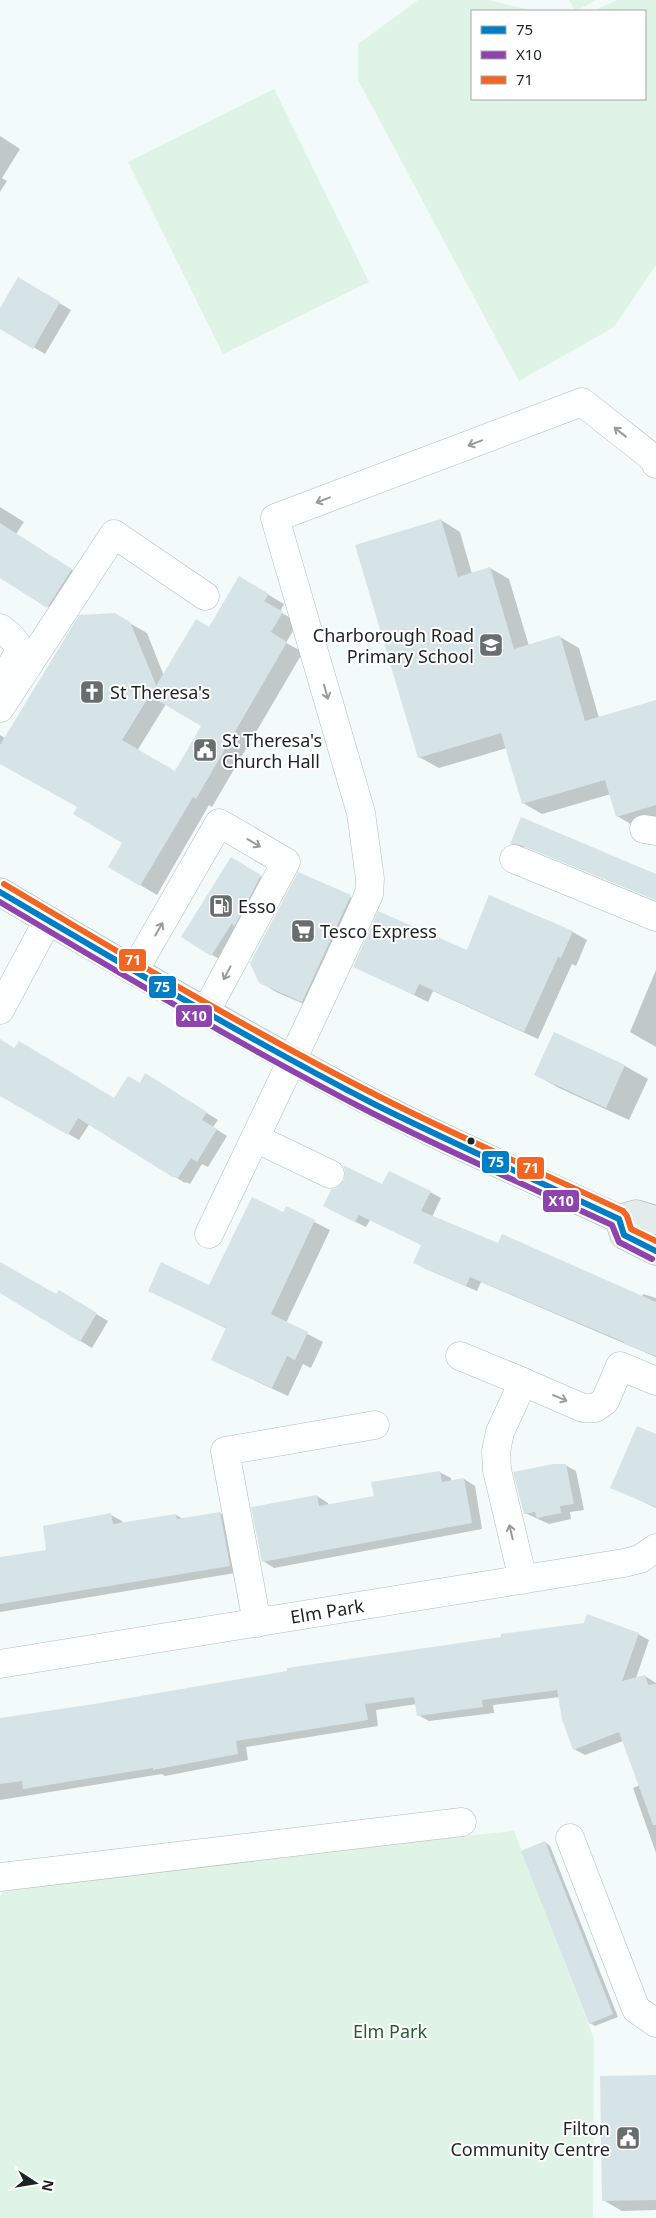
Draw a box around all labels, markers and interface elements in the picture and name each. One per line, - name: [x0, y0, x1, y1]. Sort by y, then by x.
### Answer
- legend: [471, 10, 646, 100]
- text: 75: [516, 19, 533, 39]
- text: X10: [516, 44, 542, 64]
- text: 71: [516, 69, 533, 89]
- one-way arrow: [613, 427, 626, 438]
- one-way arrow: [468, 439, 483, 448]
- one-way arrow: [316, 496, 331, 505]
- place label: Charborough Road Primary School: [313, 623, 474, 668]
- school or university icon: Charborough Road Primary School: [478, 632, 504, 658]
- church icon: St Theresa's: [79, 679, 105, 705]
- place label: St Theresa's: [110, 680, 210, 704]
- one-way arrow: [321, 684, 331, 700]
- place label: St Theresa's Church Hall: [222, 728, 322, 773]
- public building icon: St Theresa's Church Hall: [192, 737, 218, 763]
- one-way arrow: [246, 839, 260, 849]
- fuel station icon: Esso: [208, 893, 234, 919]
- place label: Esso: [238, 894, 276, 918]
- supermarket icon: Tesco Express: [290, 918, 316, 944]
- place label: Tesco Express: [320, 919, 437, 943]
- one-way arrow: [154, 922, 164, 936]
- line badge: 71: [118, 948, 147, 972]
- text: 71: [125, 950, 141, 969]
- one-way arrow: [222, 965, 231, 980]
- line badge: 75: [148, 975, 177, 999]
- text: 75: [154, 977, 170, 996]
- line badge: X10: [175, 1004, 213, 1028]
- text: X10: [181, 1006, 207, 1025]
- unlabelled marker: [466, 1136, 476, 1146]
- line badge: 75: [481, 1150, 510, 1174]
- text: 75: [488, 1152, 504, 1171]
- line badge: 71: [516, 1156, 545, 1180]
- text: 71: [523, 1158, 539, 1177]
- line badge: X10: [542, 1189, 580, 1213]
- text: X10: [548, 1191, 574, 1210]
- one-way arrow: [552, 1393, 567, 1403]
- one-way arrow: [506, 1525, 515, 1541]
- street label: Elm Park: [288, 1593, 366, 1629]
- park label: Elm Park: [353, 2019, 427, 2043]
- place label: Filton Community Centre: [450, 2116, 610, 2161]
- public building icon: Filton Community Centre: [615, 2125, 641, 2151]
- north arrow: [10, 2158, 60, 2208]
- text: N: [38, 2178, 59, 2193]

